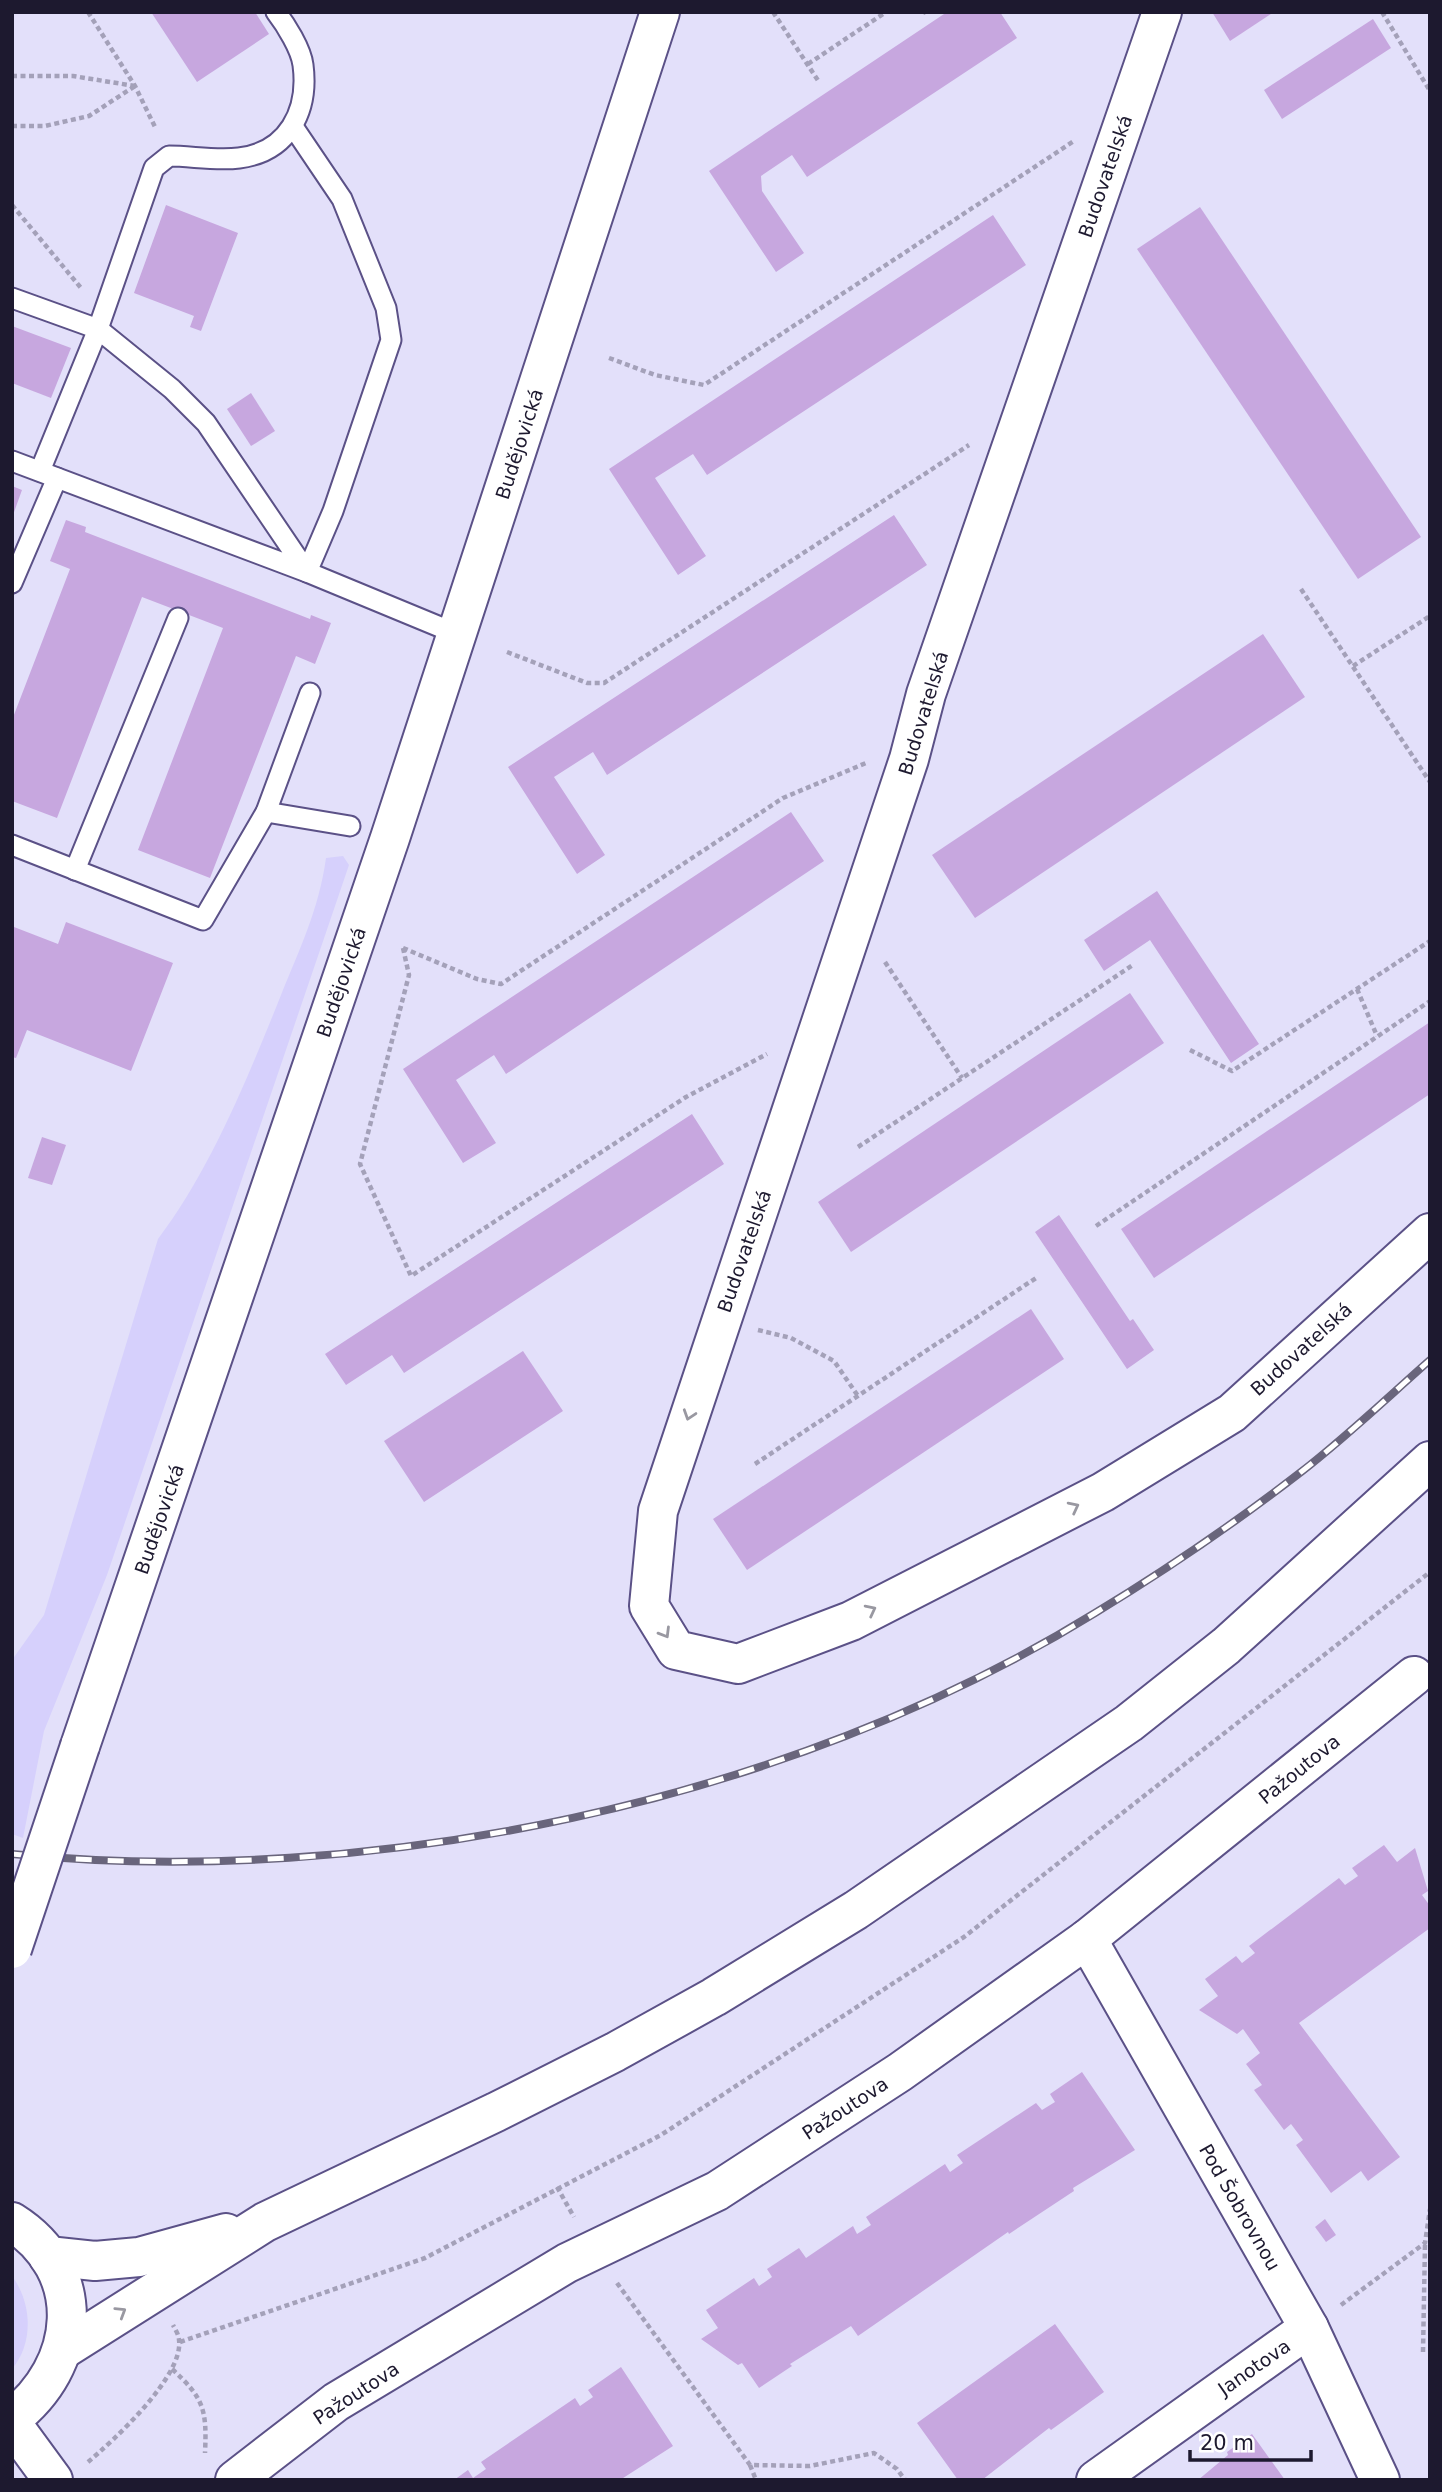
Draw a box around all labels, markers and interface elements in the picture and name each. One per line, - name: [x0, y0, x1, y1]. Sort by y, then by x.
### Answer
- street label: Budovatelská: [1074, 112, 1136, 240]
- street label: Budějovická: [491, 386, 547, 502]
- street label: Budovatelská: [894, 648, 952, 778]
- street label: Budějovická: [312, 924, 370, 1040]
- street label: Budovatelská: [713, 1187, 775, 1315]
- street label: Budovatelská: [1246, 1298, 1356, 1400]
- one-way arrow: [683, 1408, 697, 1421]
- street label: Budějovická: [130, 1461, 188, 1577]
- one-way arrow: [1067, 1502, 1079, 1516]
- one-way arrow: [864, 1605, 876, 1619]
- one-way arrow: [657, 1625, 670, 1638]
- street label: Pažoutova: [1254, 1730, 1344, 1808]
- street label: Pažoutova: [798, 2072, 892, 2144]
- street label: Pod Šobrovnou: [1195, 2139, 1286, 2274]
- one-way arrow: [114, 2308, 127, 2321]
- street label: Janotova: [1213, 2334, 1294, 2400]
- street label: Pažoutova: [309, 2357, 403, 2429]
- scale bar: [1190, 2418, 1311, 2462]
- text: 20 m: [1200, 2431, 1254, 2455]

